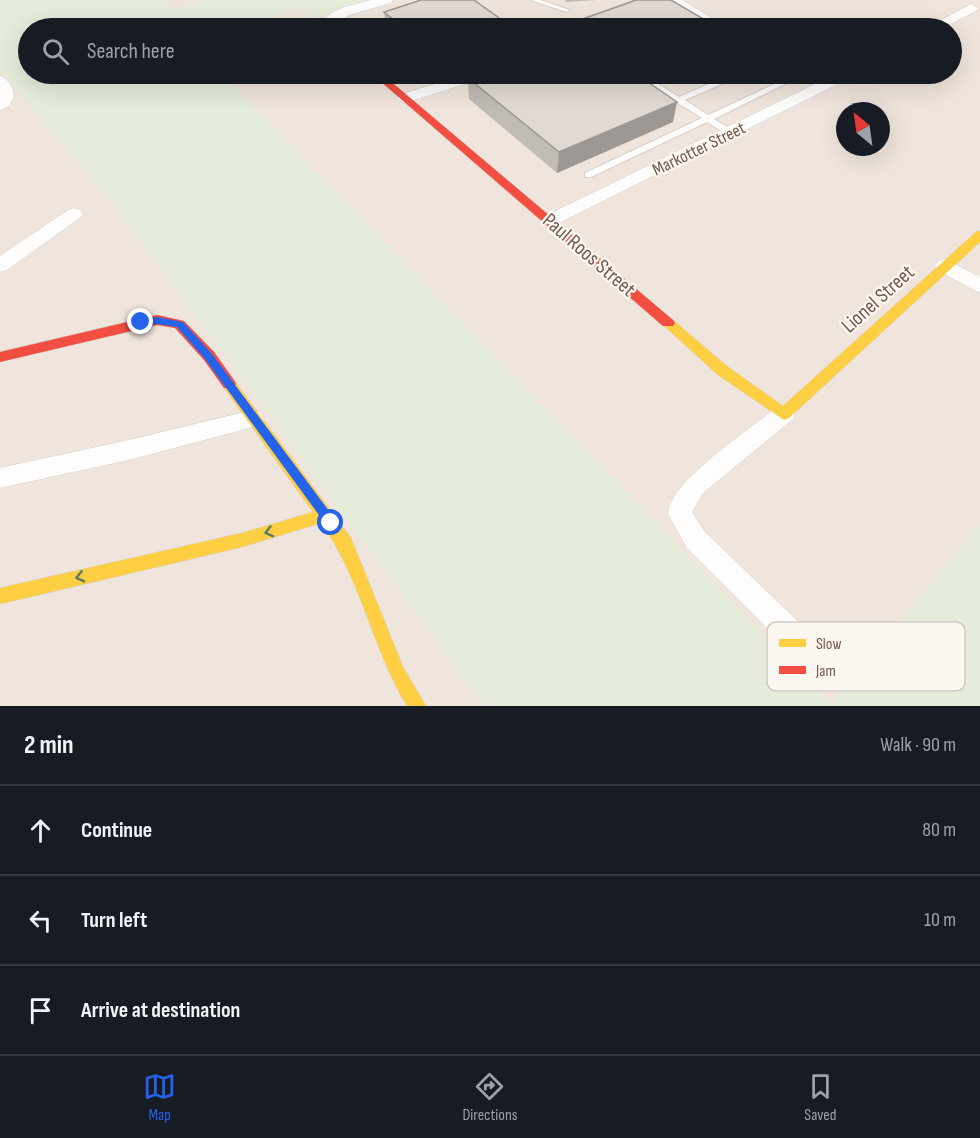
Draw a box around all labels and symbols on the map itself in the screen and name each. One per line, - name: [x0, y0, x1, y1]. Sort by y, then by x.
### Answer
- north arrow: [836, 102, 890, 156]
- street label: Markotter Street: [649, 117, 749, 181]
- street label: Paul Roos Street: [537, 208, 641, 302]
- street label: Lionel Street: [836, 260, 920, 338]
- route end: [127, 308, 153, 334]
- route start: [317, 509, 343, 535]
- one-way arrow: [264, 525, 274, 538]
- one-way arrow: [75, 570, 85, 583]
- legend: [767, 622, 965, 691]
- text: Slow: [816, 635, 841, 654]
- text: Jam: [815, 662, 836, 681]

